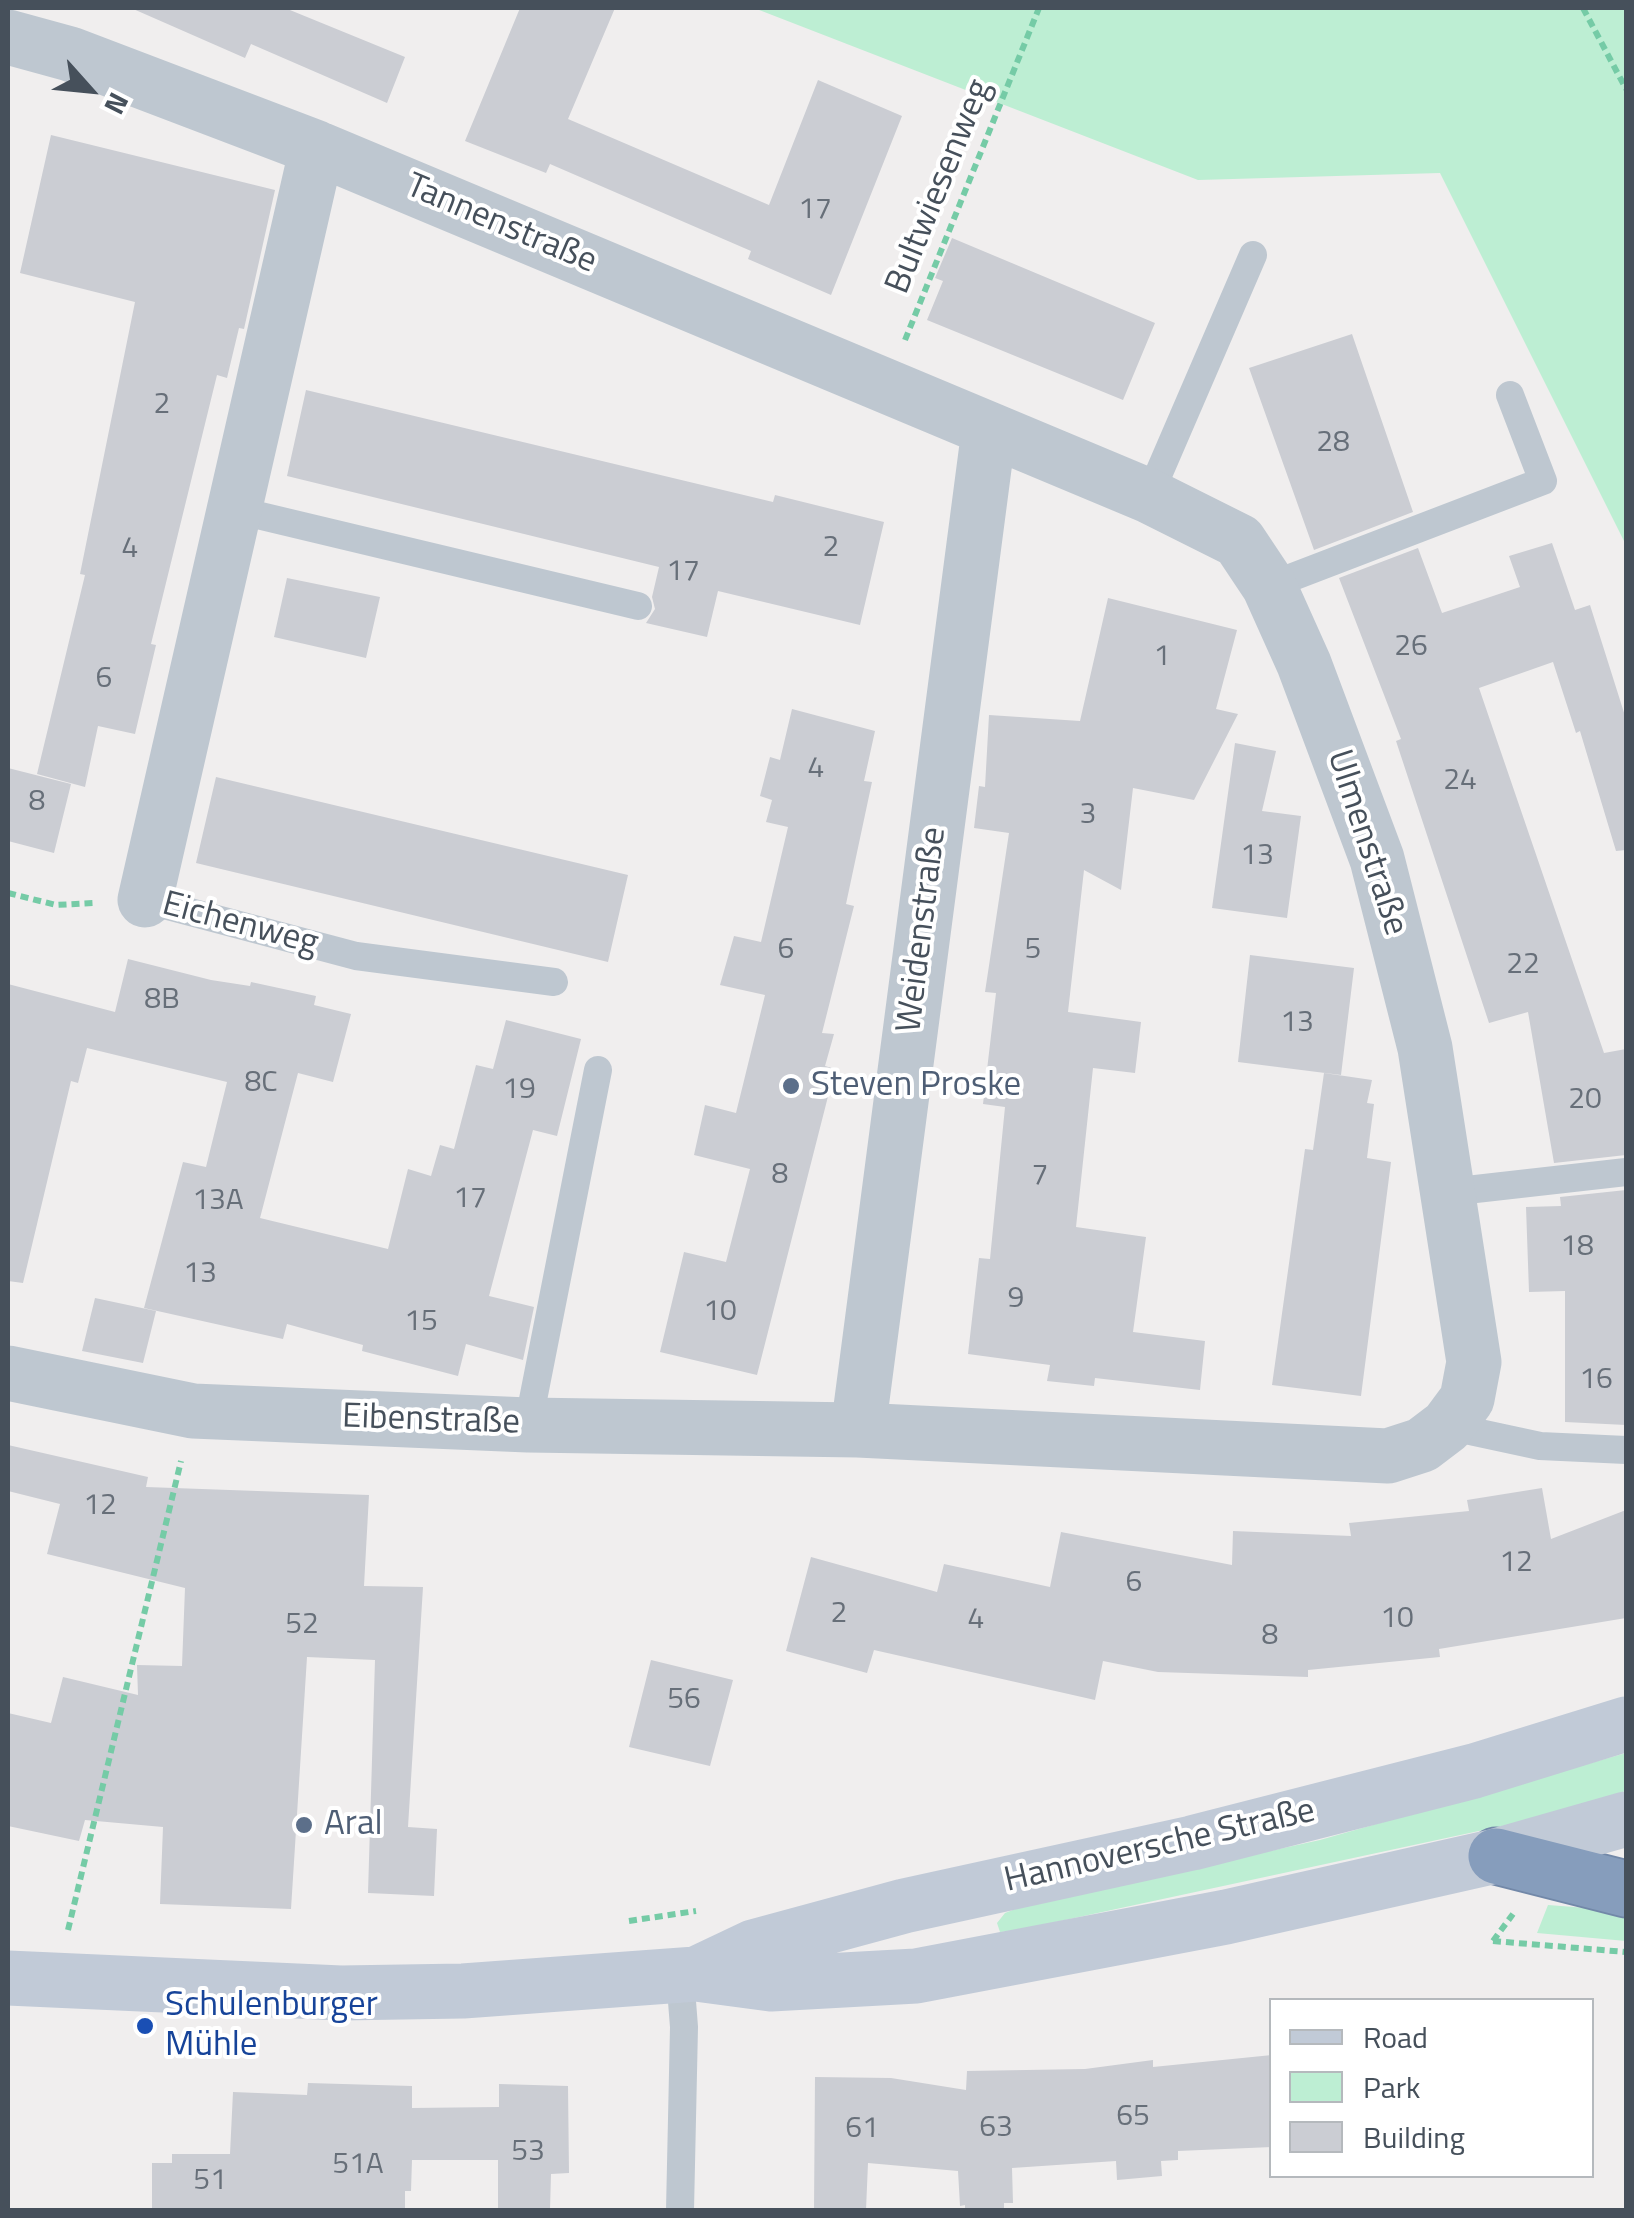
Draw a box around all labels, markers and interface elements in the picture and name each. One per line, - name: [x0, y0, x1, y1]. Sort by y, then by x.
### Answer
- north arrow: [40, 40, 140, 140]
- street label: Bultwiesenweg: [878, 74, 1002, 300]
- text: N: [94, 85, 141, 122]
- street label: Tannenstraße: [399, 166, 603, 284]
- house number: 17: [798, 193, 832, 229]
- house number: 2: [154, 388, 170, 424]
- house number: 28: [1316, 426, 1350, 462]
- house number: 2: [823, 531, 839, 567]
- house number: 4: [122, 532, 138, 568]
- house number: 17: [666, 555, 700, 591]
- house number: 26: [1394, 630, 1428, 666]
- house number: 1: [1154, 640, 1170, 676]
- house number: 6: [96, 662, 112, 698]
- street label: Ulmenstraße: [1316, 745, 1416, 941]
- house number: 4: [808, 752, 824, 788]
- house number: 24: [1443, 764, 1477, 800]
- house number: 8: [29, 785, 45, 821]
- house number: 3: [1080, 798, 1096, 834]
- street label: Weidenstraße: [890, 825, 956, 1035]
- house number: 13: [1240, 839, 1274, 875]
- street label: Eichenweg: [158, 884, 322, 966]
- house number: 6: [778, 933, 794, 969]
- house number: 5: [1025, 933, 1041, 969]
- house number: 22: [1506, 948, 1540, 984]
- house number: 8B: [144, 983, 180, 1019]
- house number: 13: [1280, 1006, 1314, 1042]
- place label: Steven Proske: [811, 1065, 1021, 1107]
- house number: 8C: [244, 1066, 278, 1102]
- house number: 19: [502, 1073, 536, 1109]
- marker: Steven Proske: [780, 1075, 802, 1097]
- house number: 20: [1568, 1083, 1602, 1119]
- house number: 8: [772, 1158, 788, 1194]
- house number: 7: [1032, 1159, 1048, 1195]
- house number: 17: [453, 1182, 487, 1218]
- house number: 13A: [192, 1184, 244, 1220]
- house number: 18: [1560, 1230, 1594, 1266]
- house number: 13: [183, 1257, 217, 1293]
- house number: 9: [1008, 1282, 1024, 1318]
- house number: 10: [703, 1295, 737, 1331]
- house number: 15: [404, 1305, 438, 1341]
- house number: 16: [1579, 1363, 1613, 1399]
- street label: Eibenstraße: [341, 1397, 521, 1445]
- house number: 12: [83, 1489, 117, 1525]
- house number: 12: [1499, 1546, 1533, 1582]
- house number: 6: [1126, 1566, 1142, 1602]
- house number: 2: [831, 1597, 847, 1633]
- house number: 10: [1380, 1602, 1414, 1638]
- house number: 4: [968, 1603, 984, 1639]
- house number: 52: [285, 1608, 319, 1644]
- house number: 8: [1262, 1619, 1278, 1655]
- house number: 56: [667, 1683, 701, 1719]
- street label: Hannoversche Straße: [1001, 1791, 1319, 1903]
- place label: Aral: [324, 1804, 383, 1846]
- marker: Aral: [293, 1814, 315, 1836]
- place label: Schulenburger Mühle: [165, 1985, 378, 2067]
- legend: [1269, 1998, 1594, 2178]
- text: Road: [1363, 2014, 1428, 2060]
- marker: Schulenburger Mühle: [134, 2015, 156, 2037]
- text: Park: [1363, 2064, 1420, 2110]
- house number: 65: [1116, 2100, 1150, 2136]
- house number: 63: [979, 2111, 1013, 2147]
- house number: 61: [845, 2112, 879, 2148]
- text: Building: [1363, 2114, 1465, 2160]
- house number: 53: [511, 2135, 545, 2171]
- house number: 51A: [332, 2148, 384, 2184]
- house number: 51: [193, 2164, 227, 2200]

